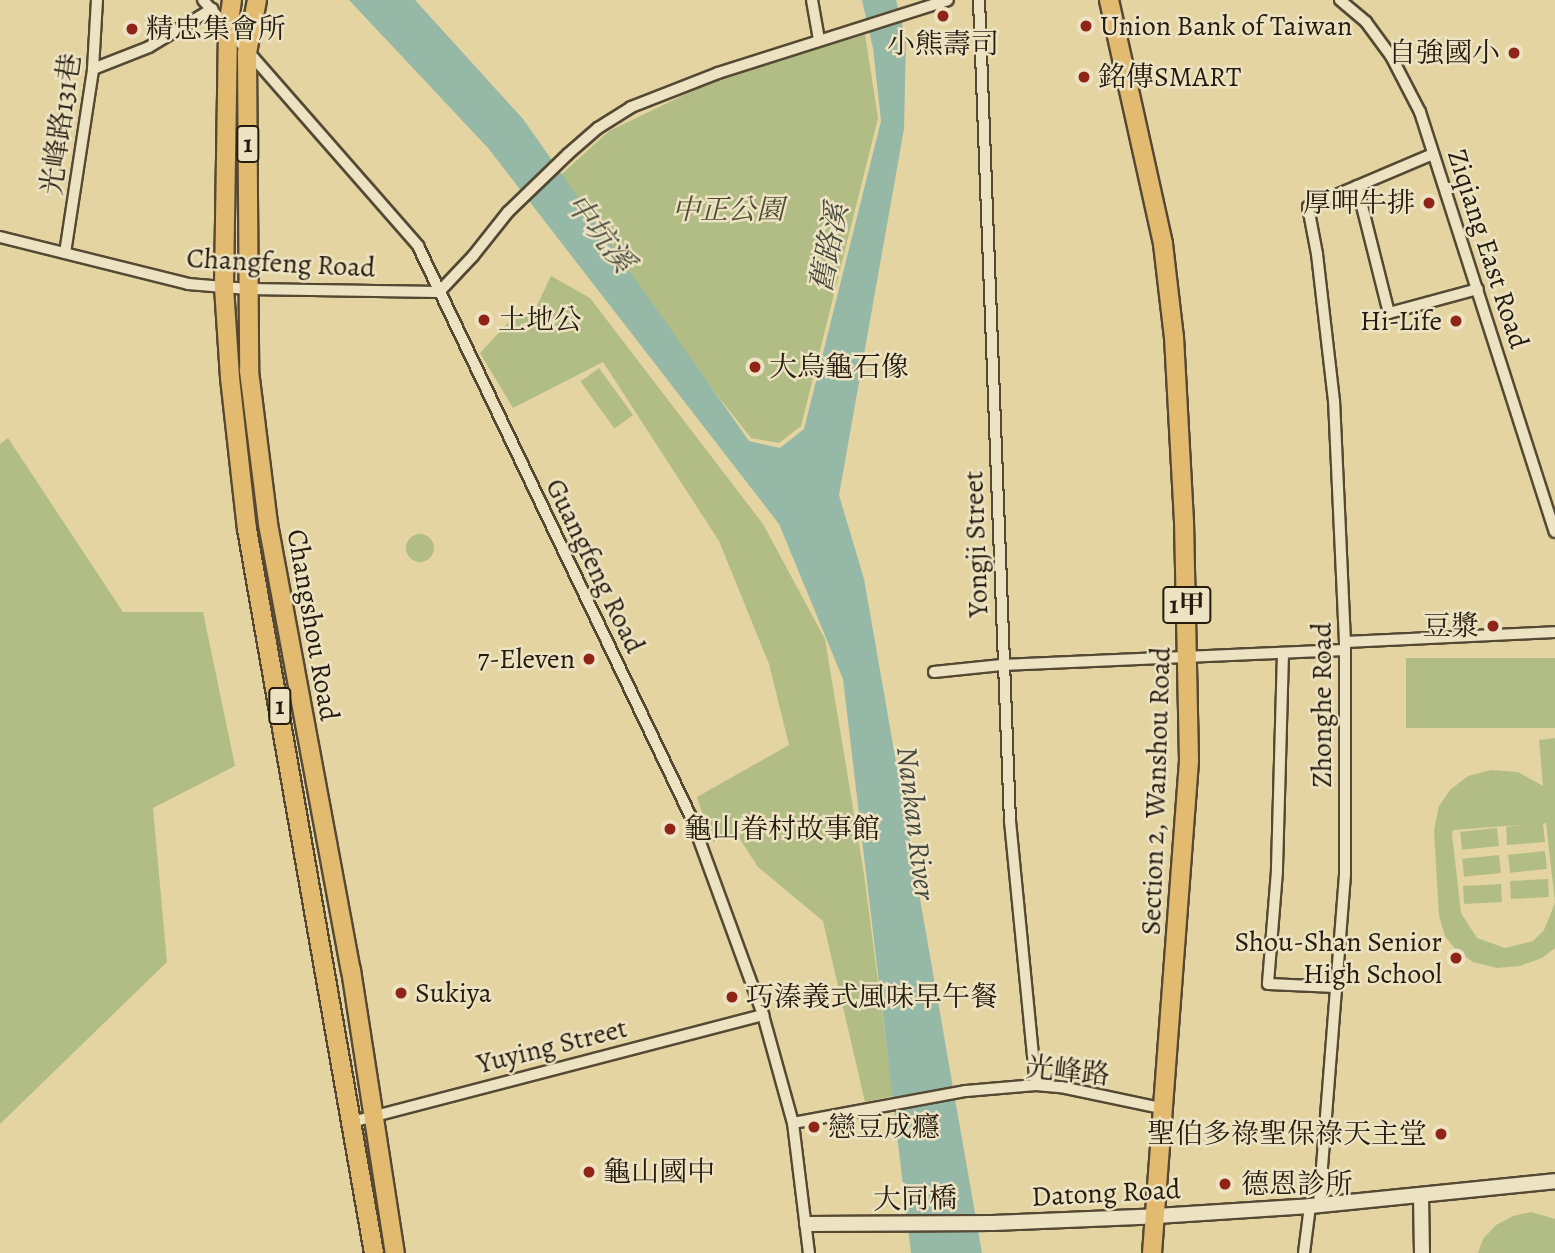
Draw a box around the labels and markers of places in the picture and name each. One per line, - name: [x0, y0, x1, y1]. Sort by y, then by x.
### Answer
- marker: 小熊壽司: [935, 8, 951, 24]
- place label: Union Bank of Taiwan: [1100, 9, 1352, 43]
- place label: 精忠集會所: [146, 12, 286, 46]
- marker: Union Bank of Taiwan: [1078, 18, 1094, 34]
- marker: 精忠集會所: [124, 21, 140, 37]
- place label: 小熊壽司: [887, 27, 999, 61]
- place label: 自強國小: [1388, 36, 1500, 70]
- marker: 自強國小: [1506, 45, 1522, 61]
- place label: 銘傳SMART: [1098, 60, 1241, 94]
- marker: 銘傳SMART: [1076, 69, 1092, 85]
- place label: 厚呷牛排: [1303, 186, 1415, 220]
- marker: 厚呷牛排: [1421, 195, 1437, 211]
- place label: 土地公: [498, 303, 582, 337]
- place label: Hi-Life: [1360, 304, 1442, 338]
- marker: 土地公: [476, 312, 492, 328]
- marker: Hi-Life: [1448, 313, 1464, 329]
- place label: 大烏龜石像: [769, 350, 909, 384]
- marker: 大烏龜石像: [747, 359, 763, 375]
- place label: 豆漿: [1423, 609, 1479, 643]
- marker: 豆漿: [1485, 618, 1501, 634]
- place label: 7-Eleven: [478, 642, 575, 676]
- marker: 7-Eleven: [581, 651, 597, 667]
- place label: 龜山眷村故事館: [684, 812, 880, 846]
- marker: 龜山眷村故事館: [662, 821, 678, 837]
- place label: Shou-Shan Senior High School: [1235, 925, 1442, 991]
- marker: Shou-Shan Senior High School: [1448, 950, 1464, 966]
- place label: Sukiya: [415, 976, 492, 1010]
- place label: 巧溱義式風味早午餐: [746, 980, 998, 1014]
- marker: Sukiya: [393, 985, 409, 1001]
- marker: 巧溱義式風味早午餐: [724, 989, 740, 1005]
- place label: 戀豆成癮: [828, 1110, 940, 1144]
- place label: 聖伯多祿聖保祿天主堂: [1147, 1117, 1427, 1151]
- marker: 戀豆成癮: [806, 1119, 822, 1135]
- marker: 聖伯多祿聖保祿天主堂: [1433, 1126, 1449, 1142]
- place label: 龜山國中: [603, 1155, 715, 1189]
- marker: 龜山國中: [581, 1164, 597, 1180]
- place label: 德恩診所: [1241, 1167, 1353, 1201]
- marker: 德恩診所: [1215, 1174, 1235, 1194]

